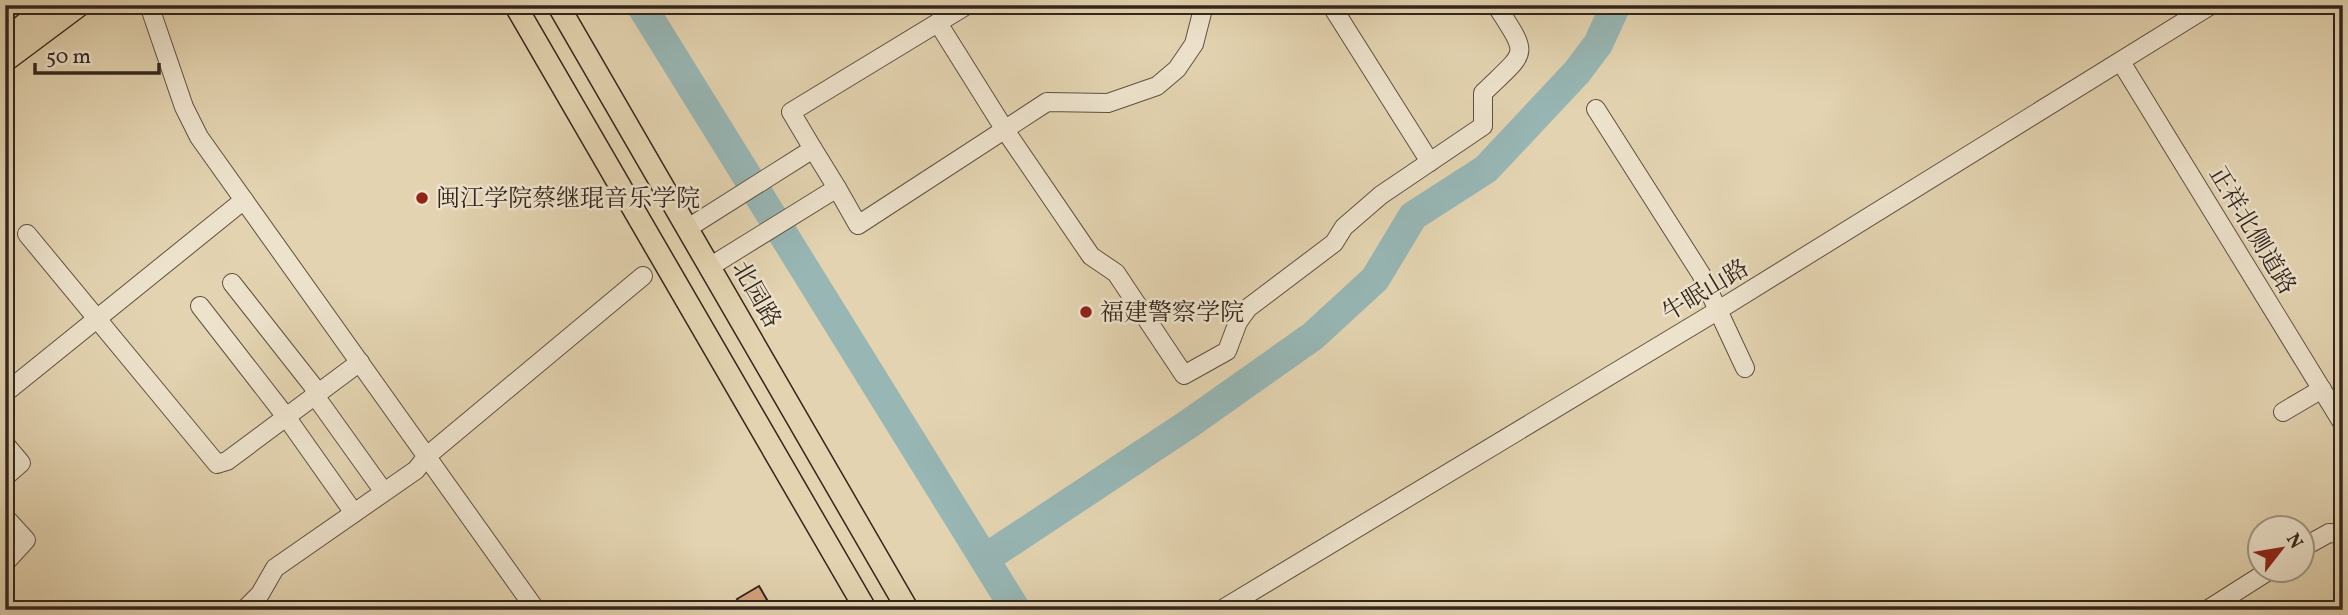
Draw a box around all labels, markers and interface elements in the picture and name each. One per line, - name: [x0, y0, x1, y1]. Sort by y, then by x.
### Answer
- scale bar: [35, 32, 159, 76]
- text: 50 m: [46, 43, 91, 72]
- street label: 正祥北侧道路: [2200, 161, 2303, 302]
- place label: 闽江学院蔡继琨音乐学院: [436, 183, 700, 217]
- marker: 闽江学院蔡继琨音乐学院: [414, 190, 430, 206]
- street label: 牛眠山路: [1656, 252, 1756, 331]
- street label: 北园路: [723, 255, 788, 335]
- place label: 福建警察学院: [1100, 297, 1244, 331]
- marker: 福建警察学院: [1078, 304, 1094, 320]
- north arrow: [2246, 514, 2316, 584]
- text: N: [2279, 529, 2309, 554]

